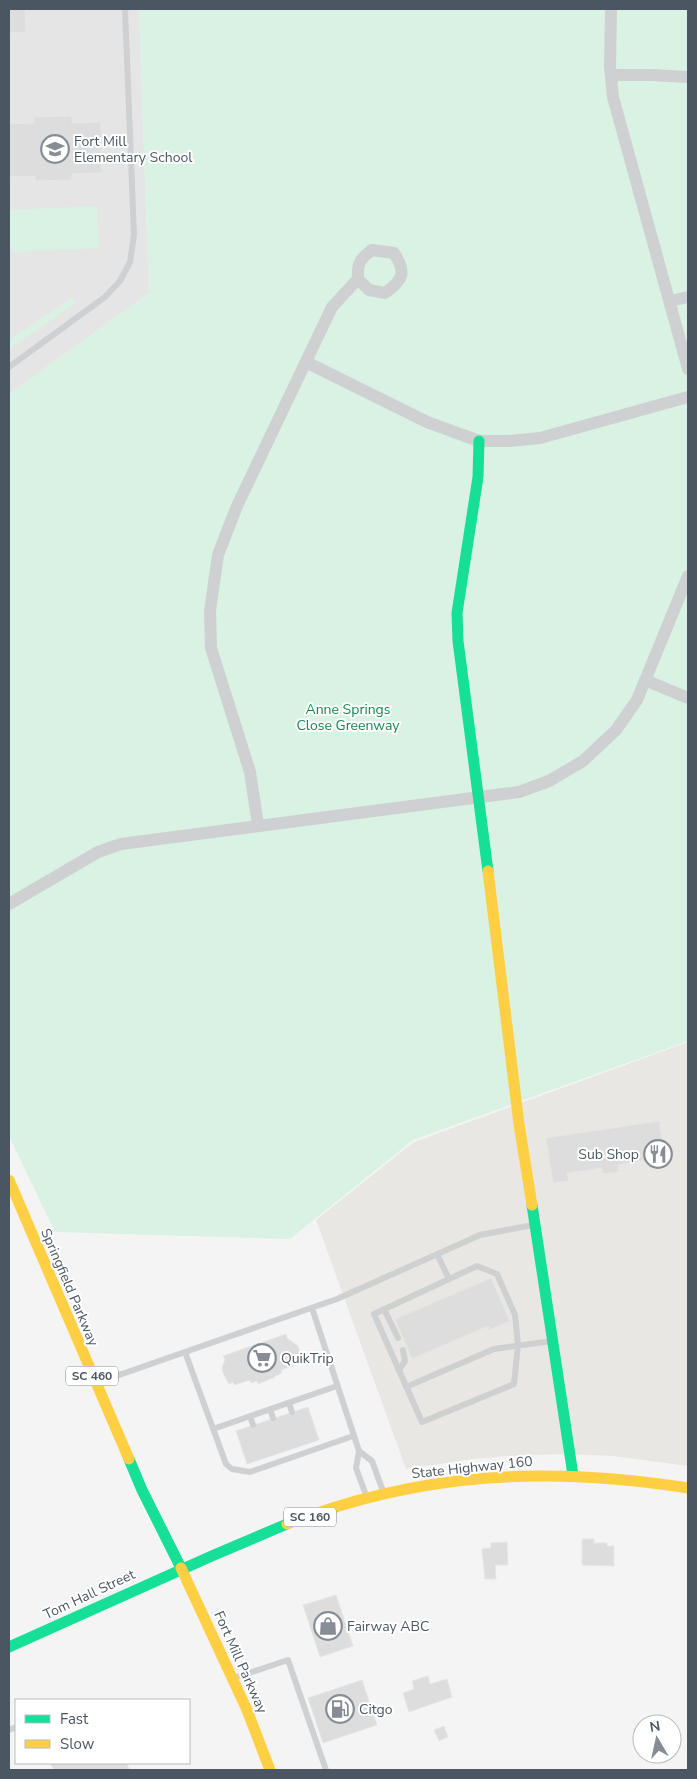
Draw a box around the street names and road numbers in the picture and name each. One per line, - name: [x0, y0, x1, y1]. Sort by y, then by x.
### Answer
- street label: Springfield Parkway: [36, 1225, 103, 1350]
- road number: SC 460: [66, 1366, 118, 1385]
- street label: State Highway 160: [411, 1452, 534, 1483]
- road number: SC 160: [284, 1508, 336, 1526]
- street label: Tom Hall Street: [40, 1565, 138, 1624]
- street label: Fort Mill Parkway: [209, 1608, 272, 1717]

